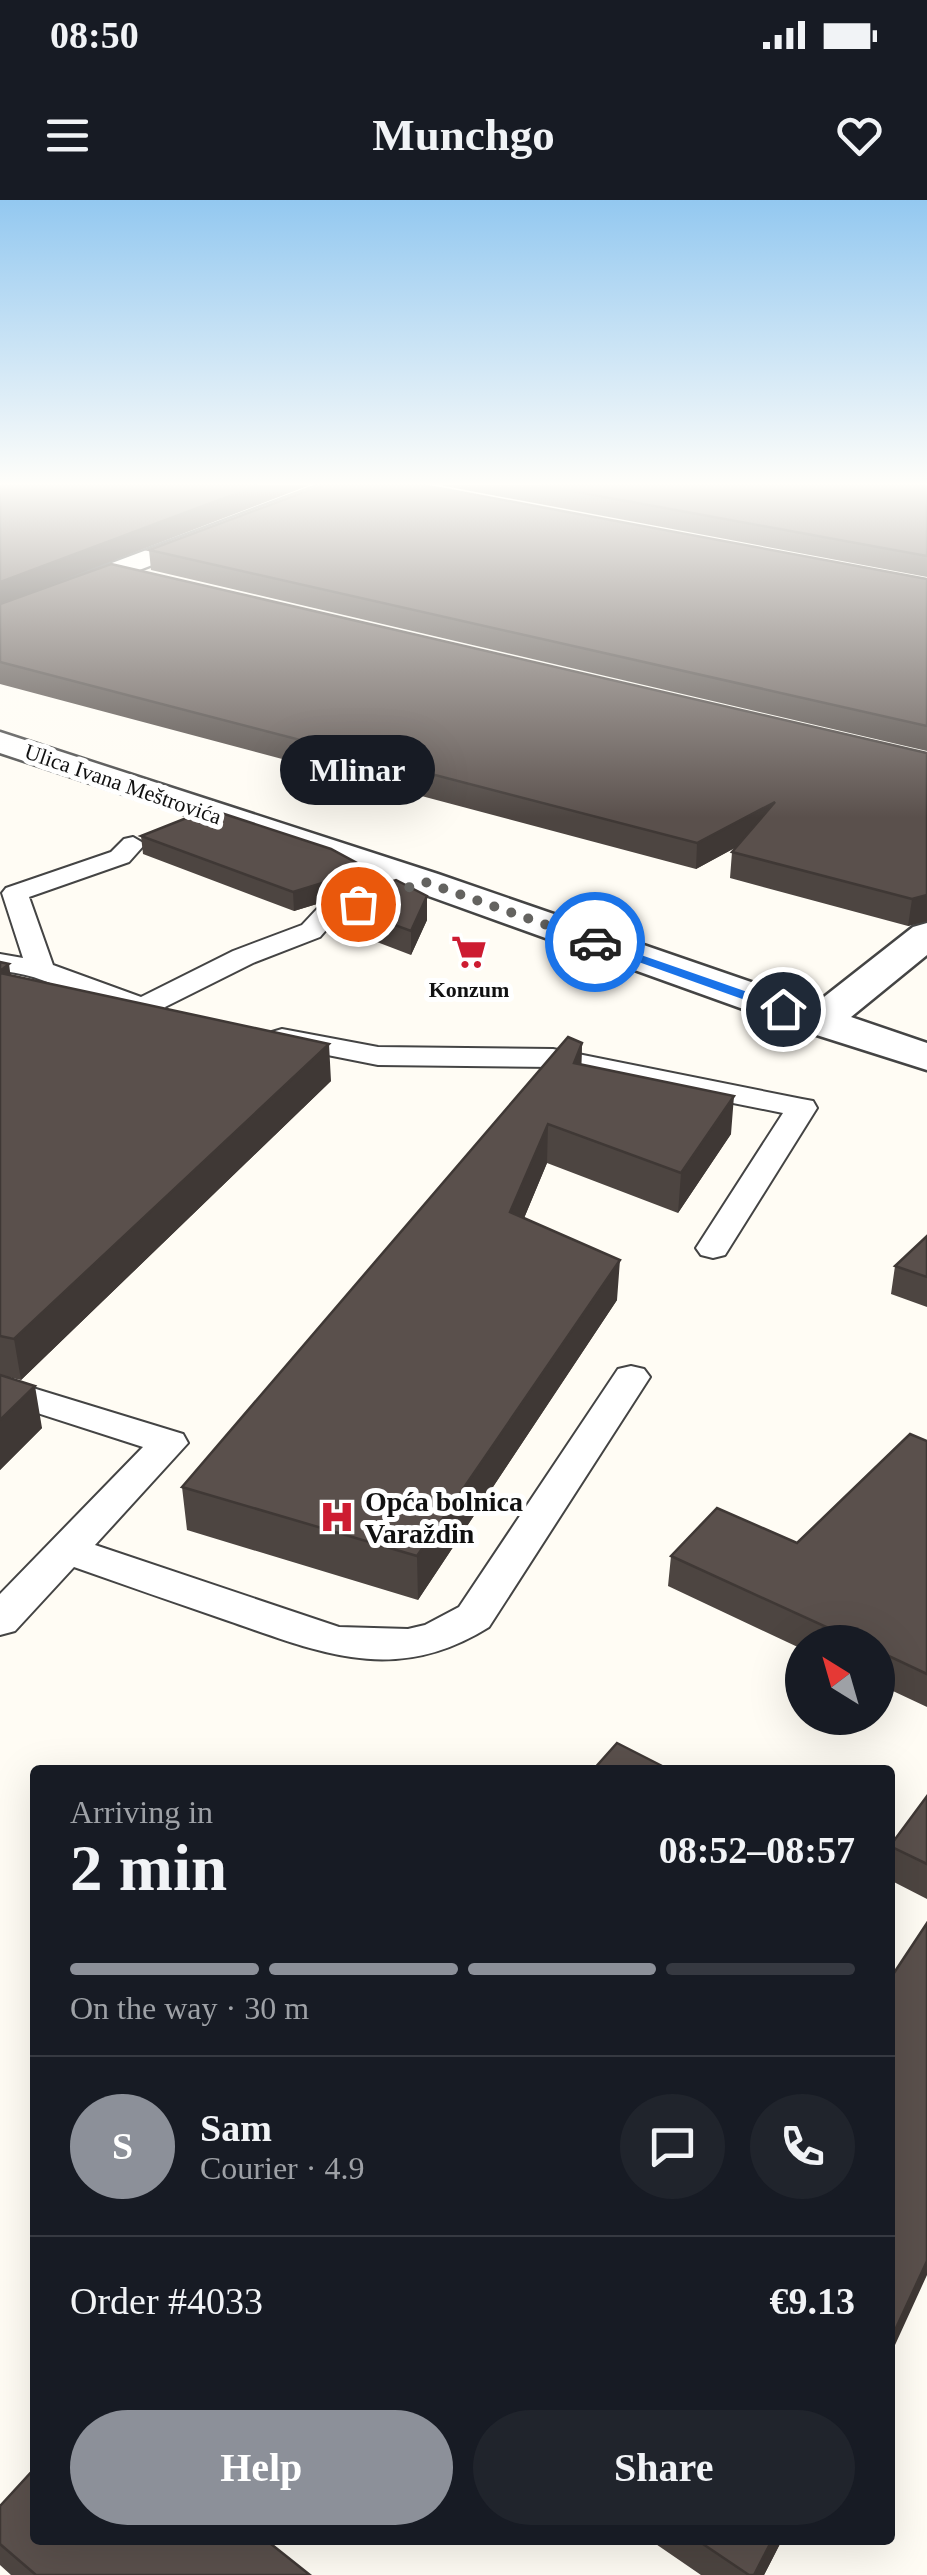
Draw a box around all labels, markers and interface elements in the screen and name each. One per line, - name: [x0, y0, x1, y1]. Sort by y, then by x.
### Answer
- text: 08:50: [50, 14, 139, 56]
- icon: menu: [40, 108, 95, 163]
- icon: heart: [832, 108, 887, 163]
- text: Munchgo: [372, 110, 555, 160]
- callout: Mlinar: [280, 734, 436, 804]
- street label: Ulica Ivana Meštrovića: [21, 739, 225, 830]
- text: Mlinar: [310, 752, 405, 788]
- pin: [316, 862, 401, 947]
- icon: bag: [331, 877, 386, 932]
- courier: [545, 892, 645, 992]
- icon: car: [568, 915, 623, 970]
- supermarket icon: Konzum: [450, 933, 488, 971]
- pin: [741, 967, 826, 1052]
- place label: Konzum: [429, 977, 509, 1002]
- icon: home: [756, 982, 811, 1037]
- place label: Opća bolnica Varaždin: [365, 1486, 523, 1549]
- hospital icon: Opća bolnica Varaždin: [318, 1498, 356, 1536]
- north arrow: [785, 1625, 895, 1735]
- map controls: [785, 1625, 895, 1735]
- text: Arriving in: [70, 1794, 213, 1830]
- text: 08:52–08:57: [659, 1829, 855, 1871]
- text: 2 min: [70, 1832, 227, 1904]
- text: On the way · 30 m: [70, 1990, 309, 2026]
- button: chat: [620, 2094, 725, 2199]
- button: phone: [750, 2094, 855, 2199]
- text: Sam: [200, 2107, 272, 2149]
- text: S: [112, 2125, 133, 2167]
- text: Courier · 4.9: [200, 2150, 364, 2186]
- text: Order #4033: [70, 2280, 263, 2322]
- text: €9.13: [770, 2280, 855, 2322]
- button: Help: [70, 2410, 453, 2525]
- button: Share: [473, 2410, 855, 2525]

